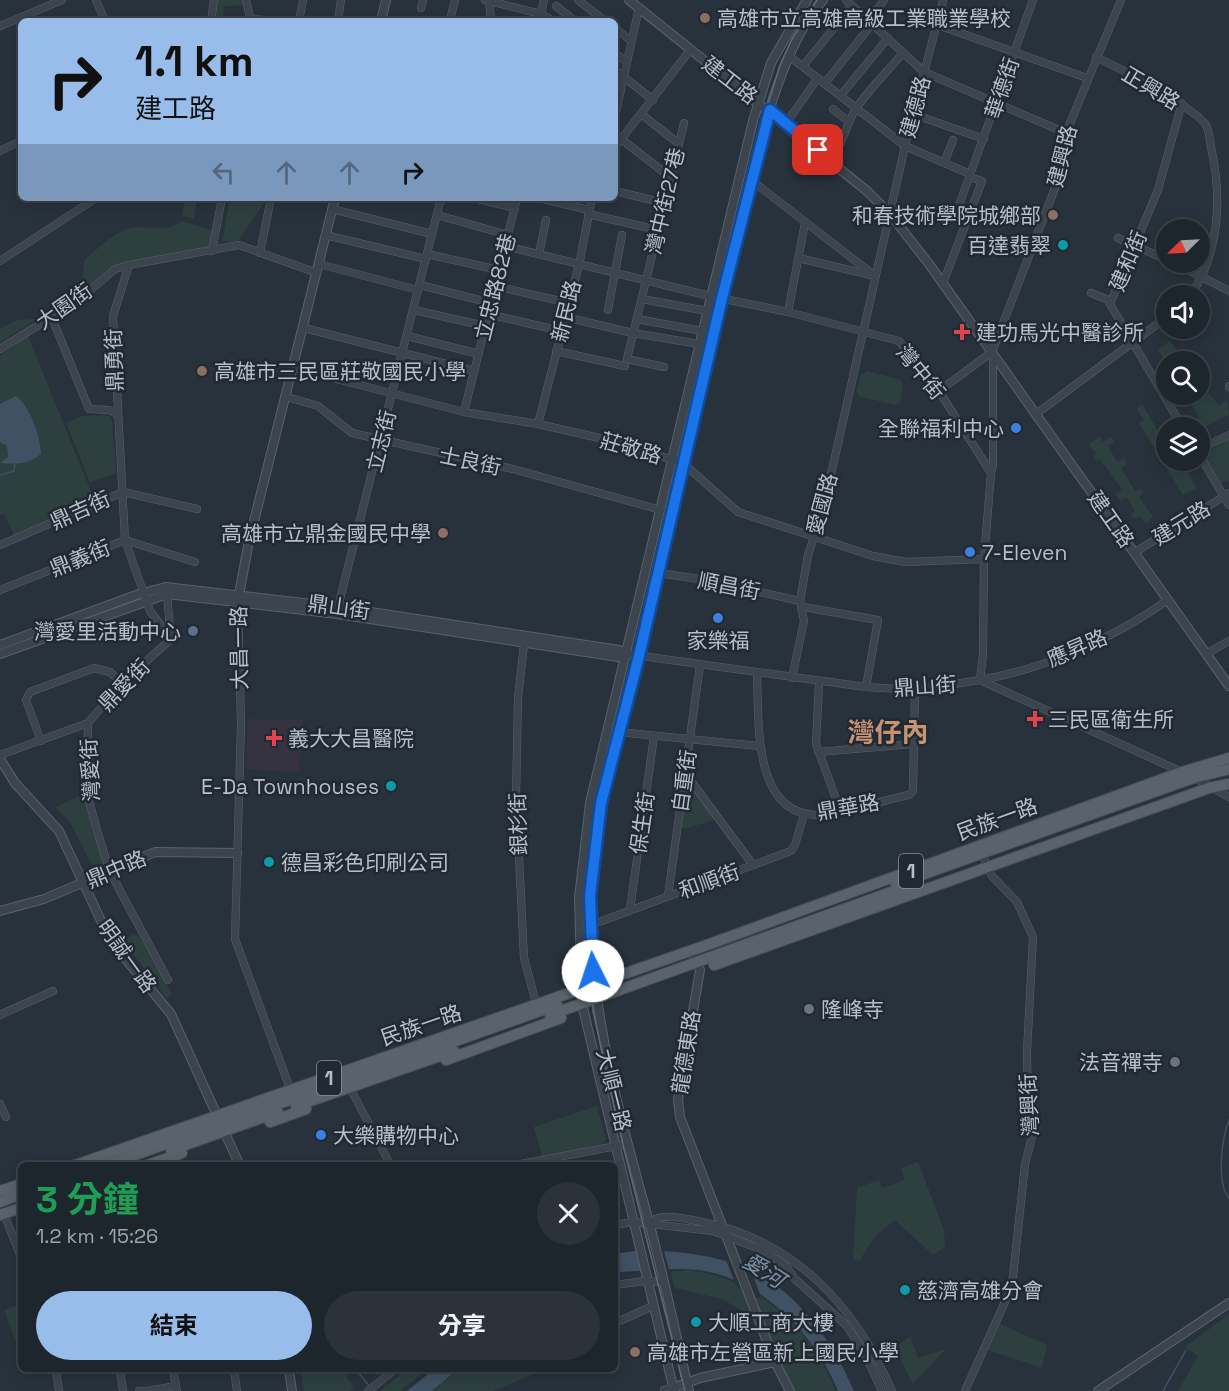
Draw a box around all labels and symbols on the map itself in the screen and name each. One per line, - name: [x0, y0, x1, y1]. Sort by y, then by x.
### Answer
- place label: 高雄市立高雄高級工業職業學校: [717, 5, 1011, 32]
- marker: 高雄市立高雄高級工業職業學校: [698, 11, 712, 25]
- street label: 建工路: [697, 50, 763, 110]
- street label: 華德街: [979, 54, 1025, 122]
- street label: 正興路: [1117, 60, 1185, 116]
- street label: 建德路: [894, 73, 936, 141]
- street label: 建興路: [1041, 122, 1083, 190]
- pin: [792, 124, 843, 175]
- street label: 灣中街27巷: [640, 145, 690, 257]
- place label: 和春技術學院城鄉部: [852, 202, 1041, 229]
- marker: 和春技術學院城鄉部: [1046, 208, 1060, 222]
- north arrow: [1156, 219, 1210, 273]
- street label: 建和街: [1103, 227, 1153, 295]
- street label: 立忠路82巷: [469, 230, 521, 344]
- place label: 百達翡翠: [967, 232, 1051, 259]
- marker: 百達翡翠: [1056, 238, 1070, 252]
- street label: 大園街: [30, 277, 98, 335]
- street label: 新民路: [545, 277, 587, 345]
- place label: 建功馬光中醫診所: [976, 319, 1144, 346]
- marker: 建功馬光中醫診所: [953, 323, 971, 341]
- street label: 鼎勇街: [99, 328, 129, 392]
- street label: 灣中街: [891, 339, 951, 405]
- place label: 高雄市三民區莊敬國民小學: [214, 358, 466, 385]
- marker: 高雄市三民區莊敬國民小學: [195, 364, 209, 378]
- street label: 立志街: [360, 407, 402, 475]
- place label: 全聯福利中心: [878, 415, 1004, 442]
- marker: 全聯福利中心: [1009, 421, 1023, 435]
- street label: 莊敬路: [597, 426, 665, 470]
- street label: 士良街: [436, 441, 504, 481]
- street label: 愛國路: [801, 470, 843, 538]
- street label: 鼎吉街: [46, 485, 114, 535]
- street label: 建工路: [1082, 485, 1140, 553]
- street label: 建元路: [1147, 495, 1215, 551]
- place label: 高雄市立鼎金國民中學: [221, 520, 431, 547]
- marker: 高雄市立鼎金國民中學: [436, 526, 450, 540]
- street label: 鼎義街: [46, 534, 114, 582]
- place label: 7-Eleven: [982, 539, 1067, 566]
- marker: 7-Eleven: [963, 545, 977, 559]
- street label: 順昌街: [696, 567, 762, 605]
- street label: 鼎山街: [306, 589, 372, 625]
- street label: 大昌一路: [225, 606, 253, 690]
- marker: 家樂福: [711, 611, 725, 625]
- place label: 灣愛里活動中心: [34, 618, 181, 645]
- street label: 應昇路: [1043, 623, 1111, 673]
- marker: 灣愛里活動中心: [186, 624, 200, 638]
- place label: 家樂福: [687, 627, 750, 654]
- street label: 鼎愛街: [92, 653, 156, 717]
- street label: 鼎山街: [893, 670, 957, 702]
- place label: 三民區衛生所: [1048, 706, 1174, 733]
- marker: 三民區衛生所: [1026, 710, 1044, 728]
- district label: 灣仔內: [848, 715, 929, 750]
- place label: 義大大昌醫院: [288, 725, 414, 752]
- marker: 義大大昌醫院: [265, 729, 283, 747]
- street label: 灣愛街: [75, 738, 105, 802]
- street label: 自重街: [666, 748, 702, 814]
- place label: E-Da Townhouses: [201, 773, 379, 800]
- marker: E-Da Townhouses: [384, 779, 398, 793]
- street label: 鼎華路: [815, 788, 881, 826]
- street label: 保生街: [624, 790, 660, 856]
- street label: 銀杉街: [503, 792, 533, 856]
- street label: 民族一路: [953, 792, 1041, 846]
- street label: 鼎中路: [82, 844, 150, 894]
- place label: 德昌彩色印刷公司: [281, 849, 449, 876]
- road number: 1: [899, 854, 923, 888]
- marker: 德昌彩色印刷公司: [262, 855, 276, 869]
- street label: 和順街: [675, 858, 743, 904]
- street label: 明誠一路: [91, 914, 163, 998]
- position arrow: [561, 939, 625, 1003]
- place label: 隆峰寺: [821, 996, 884, 1023]
- street label: 民族一路: [377, 999, 465, 1051]
- marker: 隆峰寺: [802, 1002, 816, 1016]
- street label: 龍德東路: [666, 1008, 706, 1096]
- street label: 大順一路: [591, 1046, 637, 1134]
- place label: 法音禪寺: [1079, 1049, 1163, 1076]
- marker: 法音禪寺: [1168, 1055, 1182, 1069]
- road number: 1: [317, 1061, 341, 1095]
- street label: 灣興街: [1014, 1073, 1044, 1137]
- place label: 大樂購物中心: [333, 1122, 459, 1149]
- marker: 大樂購物中心: [314, 1128, 328, 1142]
- water label: 愛河: [738, 1246, 793, 1296]
- place label: 慈濟高雄分會: [917, 1277, 1043, 1304]
- marker: 慈濟高雄分會: [898, 1283, 912, 1297]
- place label: 大順工商大樓: [708, 1309, 834, 1336]
- marker: 大順工商大樓: [689, 1315, 703, 1329]
- place label: 高雄市左營區新上國民小學: [647, 1339, 899, 1366]
- marker: 高雄市左營區新上國民小學: [628, 1345, 642, 1359]

